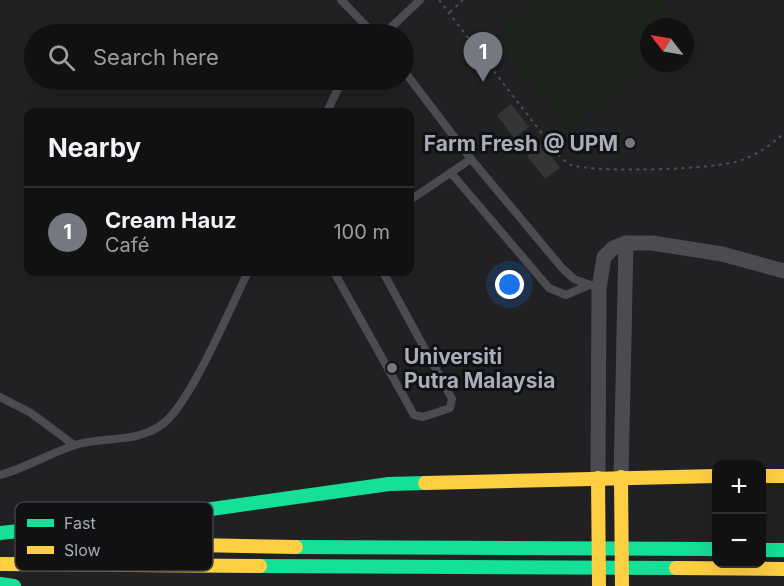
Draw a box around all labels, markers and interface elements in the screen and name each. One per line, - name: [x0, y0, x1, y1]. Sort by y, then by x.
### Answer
- north arrow: [640, 18, 694, 72]
- search box: [24, 24, 414, 90]
- pin: 1: [464, 32, 502, 82]
- icon: search: [45, 41, 78, 74]
- text: Search here: [93, 44, 219, 70]
- place label: Farm Fresh @ UPM: [424, 131, 618, 156]
- text: Nearby: [48, 132, 141, 163]
- marker: Farm Fresh @ UPM: [623, 136, 637, 150]
- text: Cream Hauz: [105, 207, 237, 233]
- text: 1: [63, 220, 72, 244]
- text: 100 m: [333, 220, 390, 244]
- text: Café: [105, 233, 149, 257]
- your location: [495, 270, 524, 299]
- place label: Universiti Putra Malaysia: [404, 344, 555, 393]
- marker: Universiti Putra Malaysia: [385, 361, 399, 375]
- map controls: [712, 460, 766, 568]
- button: +: [712, 460, 766, 514]
- legend: [15, 502, 213, 571]
- text: Fast: [64, 513, 96, 533]
- button: −: [712, 514, 766, 568]
- text: Slow: [64, 540, 101, 560]

